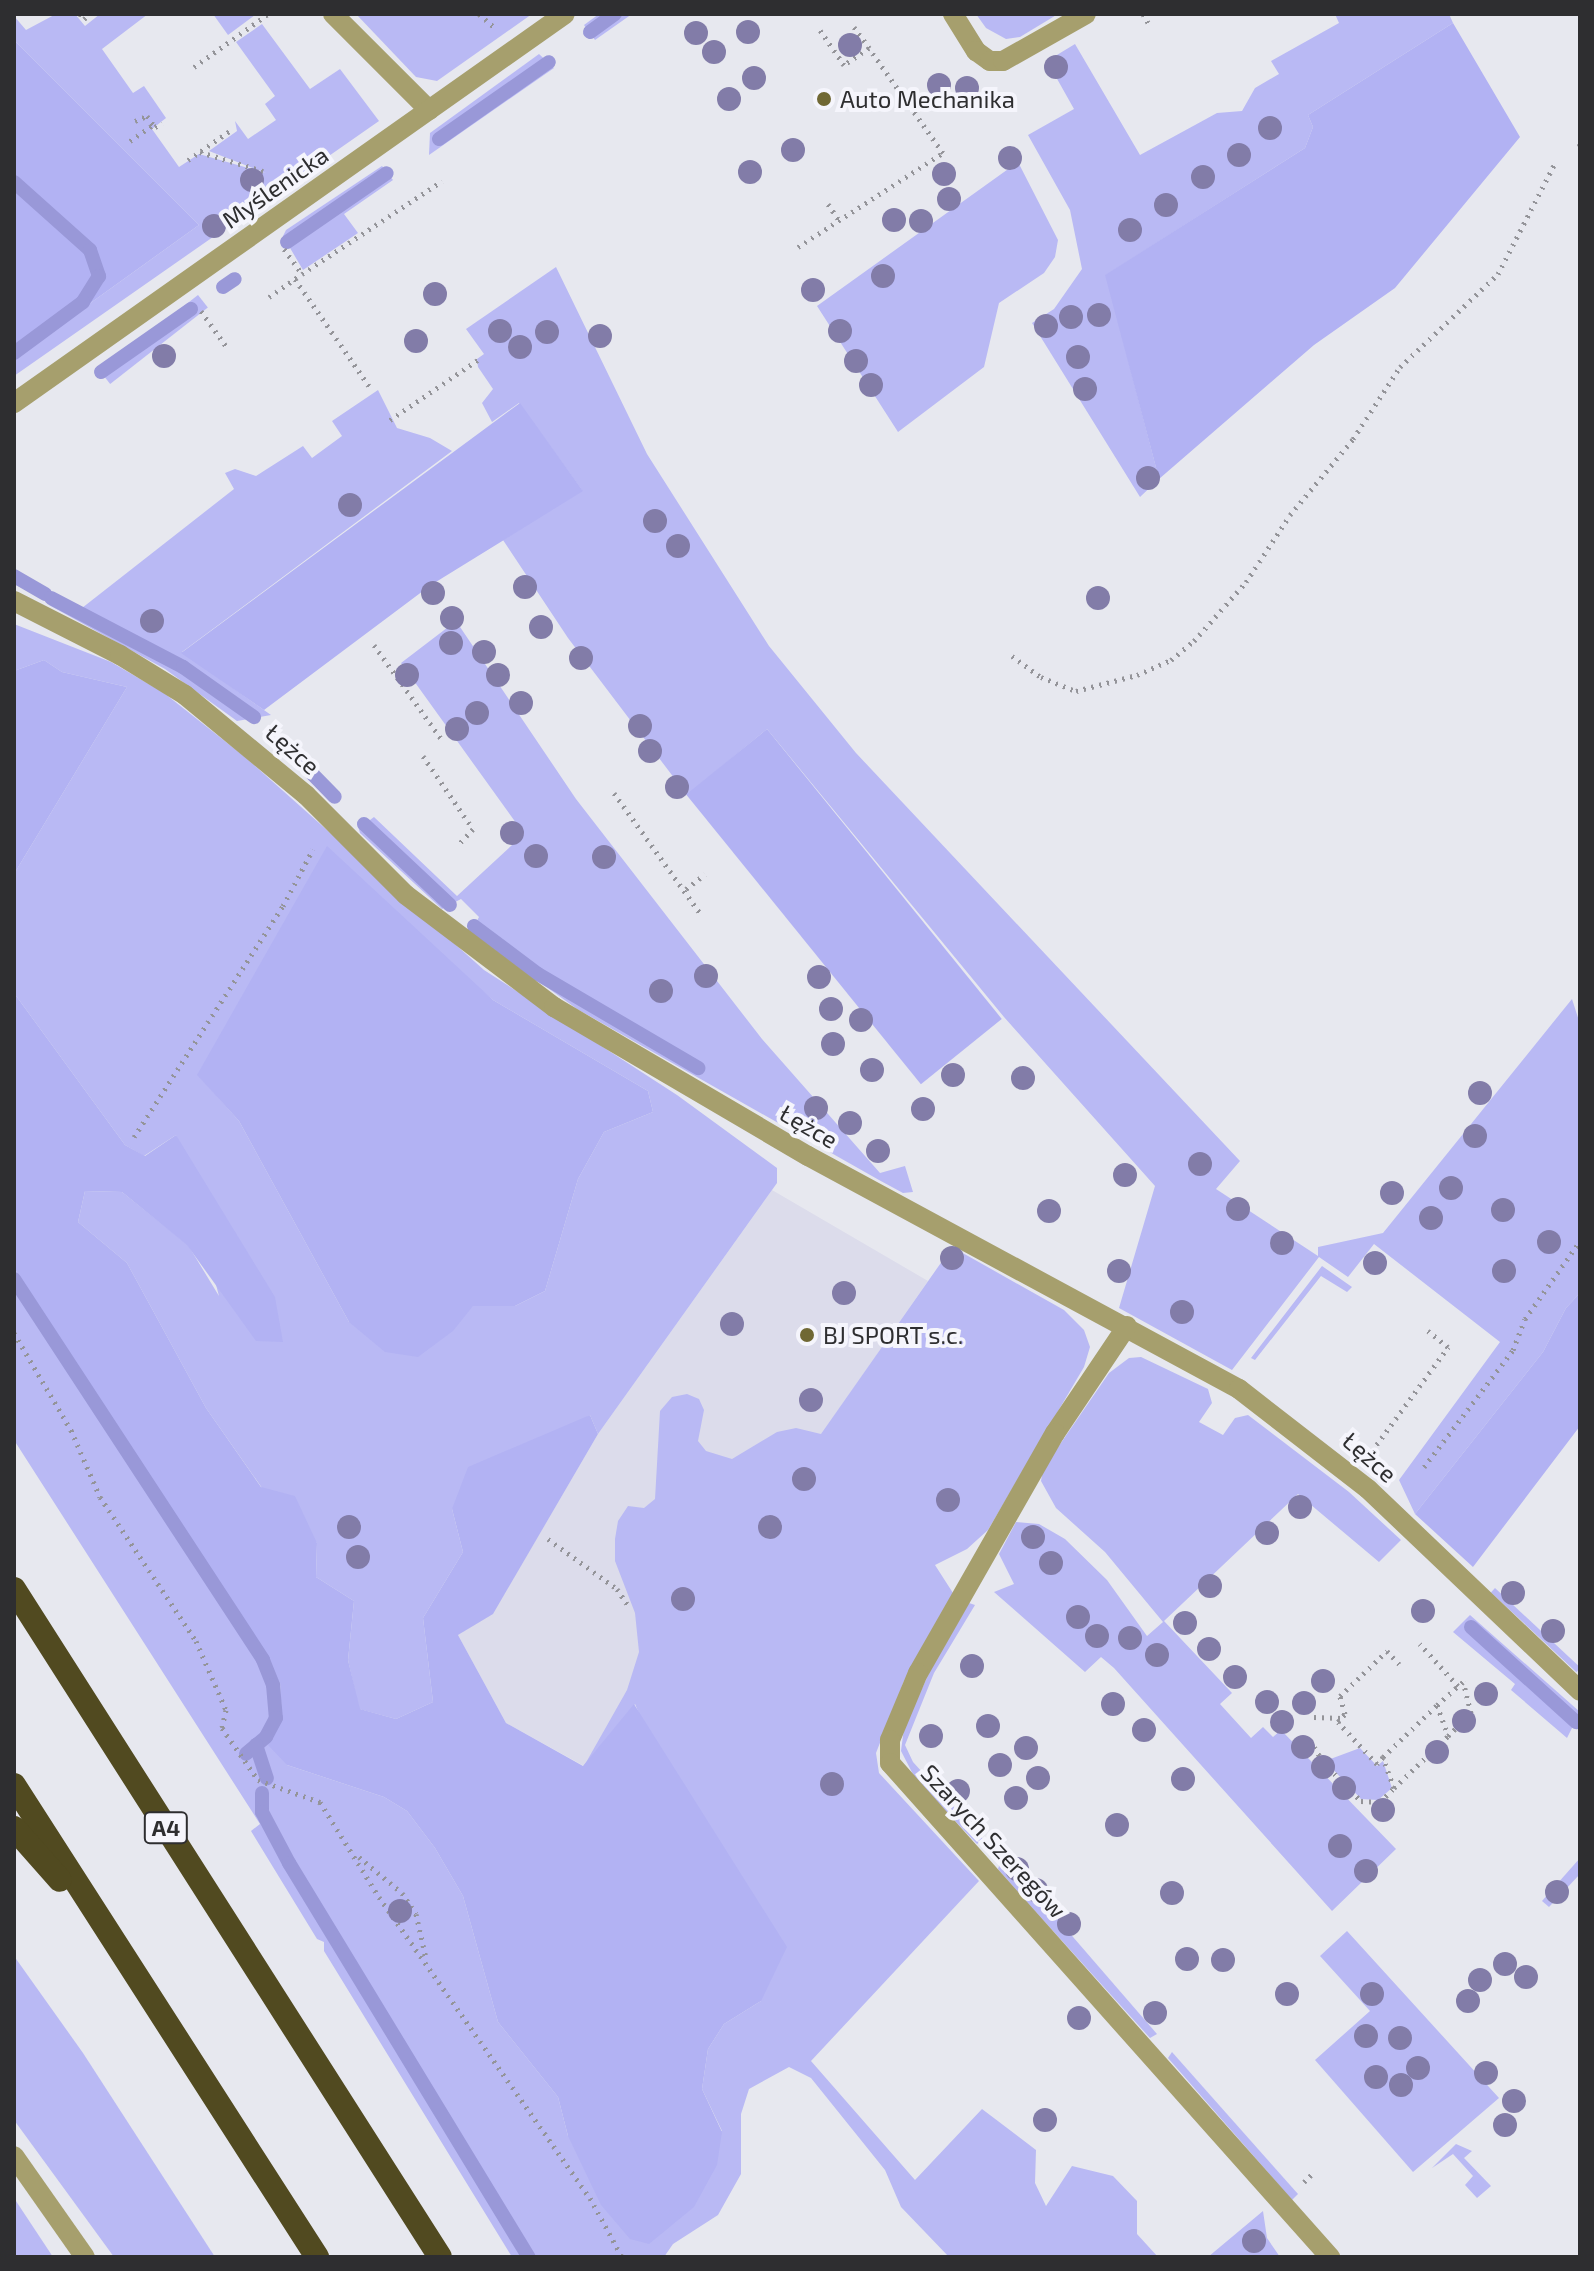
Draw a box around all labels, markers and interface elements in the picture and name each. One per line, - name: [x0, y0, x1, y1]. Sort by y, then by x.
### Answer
- place label: Auto Mechanika: [840, 85, 1015, 113]
- marker: Auto Mechanika: [815, 90, 833, 108]
- street label: Myślenicka: [216, 140, 334, 234]
- street label: Łężce: [260, 718, 326, 780]
- street label: Łężce: [775, 1098, 843, 1154]
- place label: BJ SPORT s.c.: [823, 1321, 964, 1349]
- marker: BJ SPORT s.c.: [798, 1326, 816, 1344]
- street label: Łężce: [1337, 1426, 1403, 1488]
- street label: Szarych Szeregów: [915, 1758, 1073, 1924]
- road number: A4: [142, 1810, 190, 1846]

